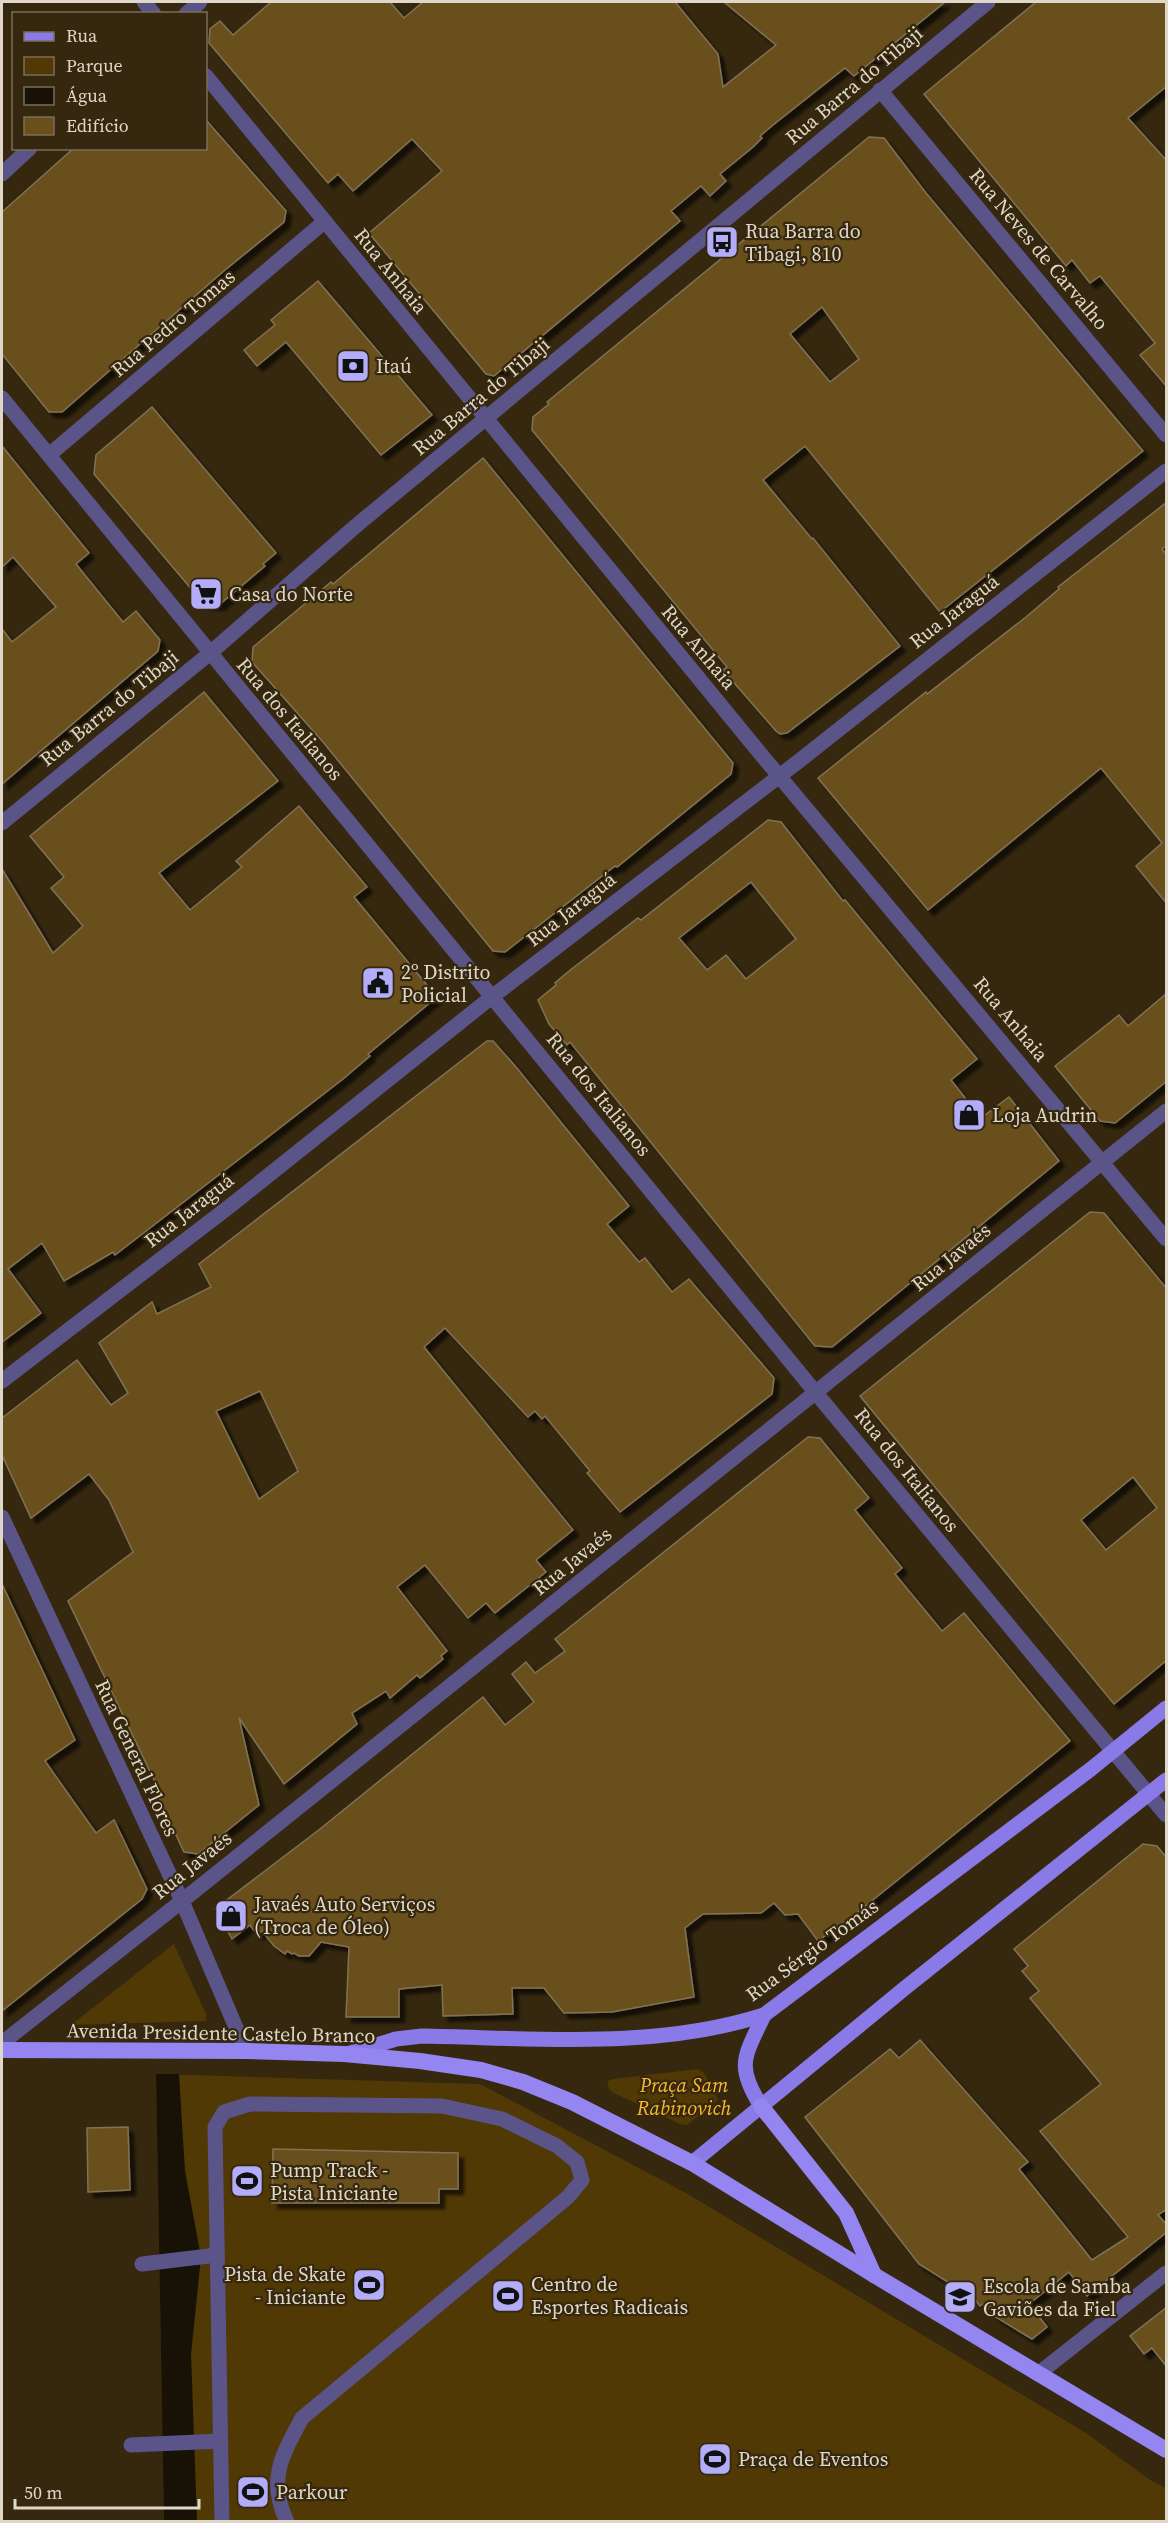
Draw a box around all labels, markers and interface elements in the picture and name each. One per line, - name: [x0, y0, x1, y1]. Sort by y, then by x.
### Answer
- legend: [12, 12, 207, 150]
- street label: Rua Barra do Tibaji: [779, 19, 929, 151]
- text: Rua: [66, 23, 98, 48]
- text: Parque: [66, 53, 123, 78]
- text: Água: [66, 83, 108, 108]
- text: Edifício: [66, 113, 129, 138]
- street label: Rua Neves de Carvalho: [963, 162, 1115, 336]
- place label: Rua Barra do Tibagi, 810: [745, 217, 861, 268]
- street label: Rua Anhaia: [348, 222, 435, 320]
- bus stop icon: Rua Barra do Tibagi, 810: [704, 224, 740, 260]
- street label: Rua Pedro Tomas: [105, 263, 241, 383]
- street label: Rua Barra do Tibaji: [406, 330, 556, 462]
- bank icon: Itaú: [335, 348, 371, 384]
- place label: Itaú: [376, 352, 412, 380]
- street label: Rua Jaraguá: [903, 567, 1005, 655]
- supermarket icon: Casa do Norte: [188, 576, 224, 612]
- place label: Casa do Norte: [229, 580, 353, 608]
- street label: Rua Anhaia: [655, 599, 743, 696]
- street label: Rua Barra do Tibaji: [34, 643, 184, 773]
- street label: Rua dos Italianos: [230, 652, 350, 786]
- street label: Rua Jaraguá: [520, 865, 622, 953]
- place label: 2º Distrito Policial: [401, 958, 490, 1009]
- public building icon: 2º Distrito Policial: [360, 965, 396, 1001]
- street label: Rua Anhaia: [967, 971, 1055, 1068]
- street label: Rua dos Italianos: [540, 1026, 658, 1162]
- shop icon: Loja Audrin: [951, 1097, 987, 1133]
- place label: Loja Audrin: [992, 1101, 1097, 1129]
- street label: Rua Jaraguá: [138, 1166, 240, 1254]
- street label: Rua Javaés: [905, 1216, 997, 1298]
- street label: Rua dos Italianos: [848, 1402, 966, 1538]
- street label: Rua Javaés: [526, 1520, 618, 1602]
- street label: Rua General Flores: [88, 1675, 186, 1841]
- street label: Rua Javaés: [146, 1824, 238, 1906]
- place label: Javaés Auto Serviços (Troca de Óleo): [253, 1890, 435, 1941]
- street label: Rua Sérgio Tomás: [740, 1892, 884, 2008]
- shop icon: Javaés Auto Serviços (Troca de Óleo): [213, 1898, 249, 1934]
- street label: Avenida Presidente Castelo Branco: [66, 2016, 376, 2050]
- park label: Praça Sam Rabinovich: [636, 2071, 731, 2122]
- place label: Pump Track - Pista Iniciante: [270, 2156, 398, 2207]
- sports icon: Pump Track - Pista Iniciante: [229, 2163, 265, 2199]
- place label: Pista de Skate - Iniciante: [224, 2260, 346, 2311]
- sports icon: Pista de Skate - Iniciante: [351, 2267, 387, 2303]
- place label: Centro de Esportes Radicais: [531, 2270, 688, 2321]
- place label: Escola de Samba Gaviões da Fiel: [983, 2272, 1132, 2323]
- sports icon: Centro de Esportes Radicais: [490, 2278, 526, 2314]
- school or university icon: Escola de Samba Gaviões da Fiel: [942, 2279, 978, 2315]
- sports icon: Praça de Eventos: [697, 2441, 733, 2477]
- place label: Praça de Eventos: [738, 2445, 889, 2473]
- scale bar: [15, 2472, 200, 2510]
- sports icon: Parkour: [235, 2474, 271, 2510]
- place label: Parkour: [276, 2478, 348, 2506]
- text: 50 m: [24, 2480, 62, 2505]

